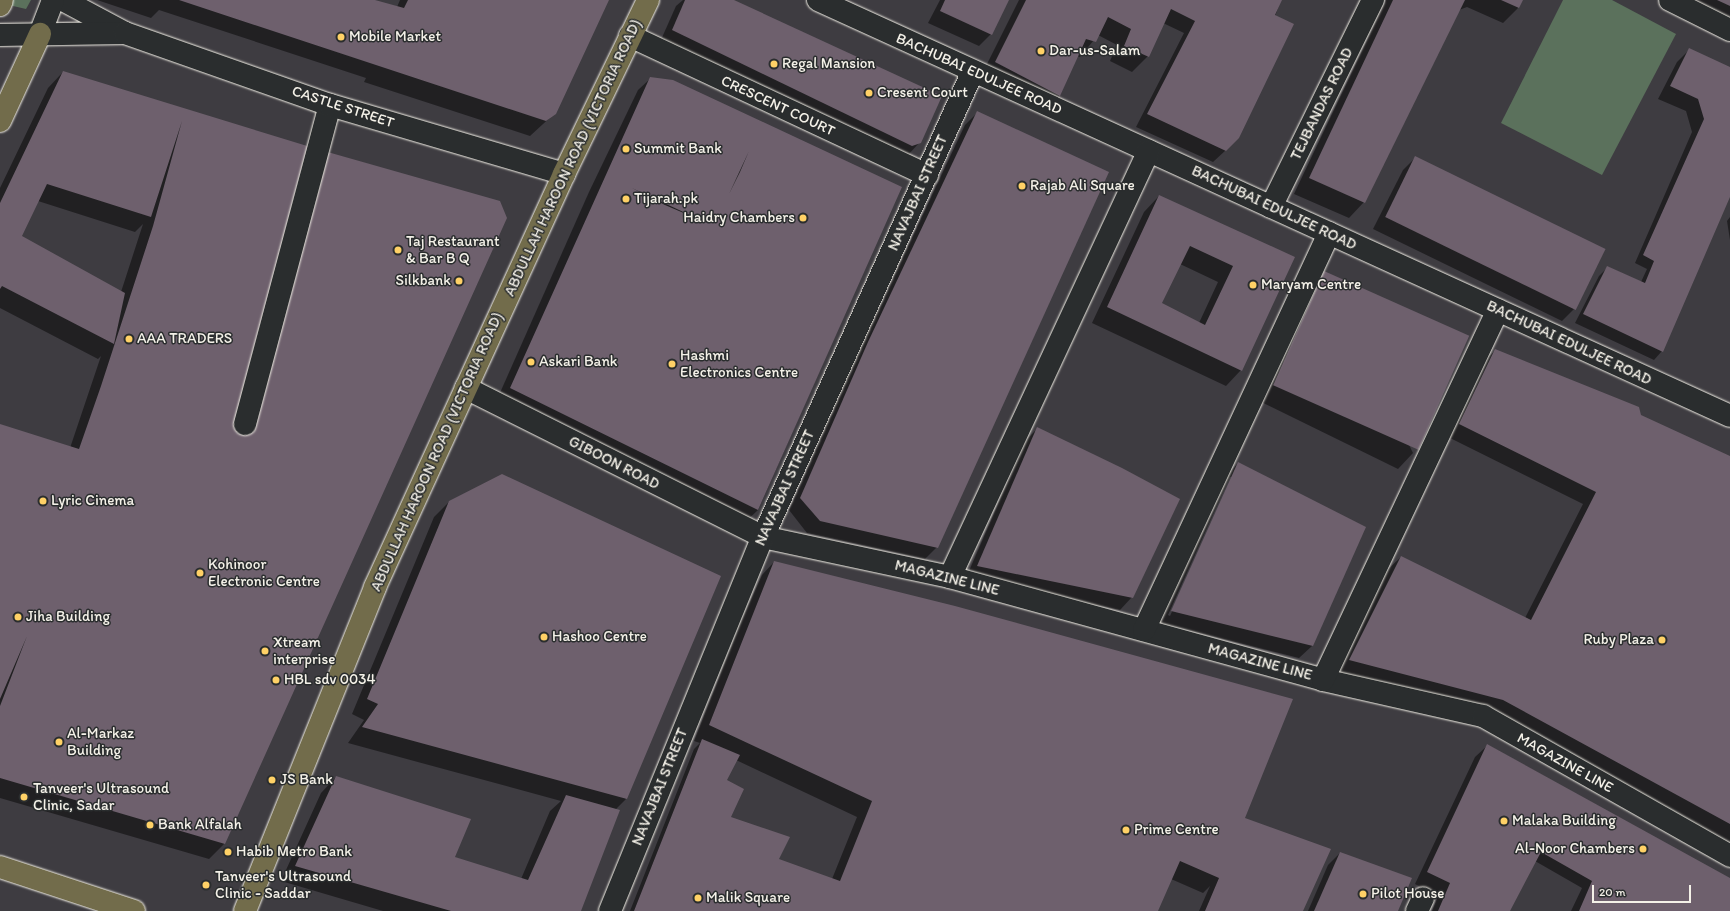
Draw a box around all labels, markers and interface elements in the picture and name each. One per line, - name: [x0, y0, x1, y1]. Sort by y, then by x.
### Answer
- street label: ABDULLAH HAROON ROAD (VICTORIA ROAD): [501, 17, 645, 299]
- place label: Mobile Market: [349, 28, 441, 46]
- street label: BACHUBAI EDULJEE ROAD: [893, 29, 1065, 119]
- marker: Mobile Market: [336, 32, 346, 42]
- place label: Dar-us-Salam: [1049, 42, 1140, 60]
- street label: TEJBANDAS ROAD: [1287, 45, 1357, 163]
- marker: Dar-us-Salam: [1036, 46, 1046, 56]
- place label: Regal Mansion: [782, 55, 876, 73]
- marker: Regal Mansion: [769, 59, 779, 69]
- street label: CRESCENT COURT: [718, 72, 838, 140]
- street label: CASTLE STREET: [290, 82, 396, 132]
- place label: Cresent Court: [877, 84, 968, 102]
- marker: Cresent Court: [864, 88, 874, 98]
- street label: NAVAJBAI STREET: [884, 132, 952, 254]
- place label: Summit Bank: [634, 140, 722, 158]
- marker: Summit Bank: [621, 144, 631, 154]
- street label: BACHUBAI EDULJEE ROAD: [1189, 162, 1359, 254]
- place label: Rajab Ali Square: [1030, 177, 1135, 195]
- marker: Rajab Ali Square: [1017, 181, 1027, 191]
- place label: Tijarah.pk: [634, 190, 698, 208]
- marker: Tijarah.pk: [621, 194, 631, 204]
- place label: Haidry Chambers: [683, 209, 795, 227]
- marker: Haidry Chambers: [798, 213, 808, 223]
- place label: Taj Restaurant & Bar B Q: [406, 232, 500, 267]
- marker: Taj Restaurant & Bar B Q: [393, 245, 403, 255]
- place label: Silkbank: [395, 272, 451, 290]
- marker: Silkbank: [454, 276, 464, 286]
- place label: Maryam Centre: [1261, 276, 1361, 294]
- marker: Maryam Centre: [1248, 280, 1258, 290]
- street label: BACHUBAI EDULJEE ROAD: [1484, 297, 1654, 389]
- street label: ABDULLAH HAROON ROAD (VICTORIA ROAD): [367, 310, 507, 594]
- place label: AAA TRADERS: [137, 330, 232, 348]
- marker: AAA TRADERS: [124, 334, 134, 344]
- place label: Hashmi Electronics Centre: [680, 346, 799, 381]
- place label: Askari Bank: [539, 353, 618, 371]
- marker: Askari Bank: [526, 357, 536, 367]
- marker: Hashmi Electronics Centre: [667, 359, 677, 369]
- street label: NAVAJBAI STREET: [751, 427, 819, 549]
- street label: GIBOON ROAD: [566, 432, 662, 494]
- place label: Lyric Cinema: [51, 492, 134, 510]
- marker: Lyric Cinema: [38, 496, 48, 506]
- place label: Kohinoor Electronic Centre: [208, 555, 320, 590]
- street label: MAGAZINE LINE: [892, 556, 1002, 600]
- marker: Kohinoor Electronic Centre: [195, 568, 205, 578]
- place label: Jiha Building: [26, 608, 110, 626]
- marker: Jiha Building: [13, 612, 23, 622]
- place label: Hashoo Centre: [552, 628, 647, 646]
- place label: Ruby Plaza: [1584, 631, 1654, 649]
- marker: Hashoo Centre: [539, 632, 549, 642]
- place label: Xtream interprise: [273, 633, 335, 668]
- marker: Ruby Plaza: [1657, 635, 1667, 645]
- street label: MAGAZINE LINE: [1205, 639, 1315, 685]
- marker: Xtream interprise: [260, 646, 270, 656]
- place label: HBL sdv 0034: [284, 671, 375, 689]
- marker: HBL sdv 0034: [271, 675, 281, 685]
- place label: Al-Markaz Building: [67, 724, 134, 759]
- street label: NAVAJBAI STREET: [628, 726, 692, 848]
- street label: MAGAZINE LINE: [1513, 729, 1617, 797]
- marker: Al-Markaz Building: [54, 737, 64, 747]
- place label: JS Bank: [280, 771, 333, 789]
- marker: JS Bank: [267, 775, 277, 785]
- place label: Tanveer's Ultrasound Clinic, Sadar: [33, 779, 169, 814]
- marker: Tanveer's Ultrasound Clinic, Sadar: [18, 791, 30, 803]
- place label: Malaka Building: [1512, 812, 1616, 830]
- place label: Bank Alfalah: [158, 816, 242, 834]
- marker: Malaka Building: [1499, 816, 1509, 826]
- marker: Bank Alfalah: [145, 820, 155, 830]
- place label: Prime Centre: [1134, 821, 1219, 839]
- marker: Prime Centre: [1121, 825, 1131, 835]
- place label: Al-Noor Chambers: [1515, 840, 1635, 858]
- place label: Habib Metro Bank: [236, 843, 352, 861]
- marker: Al-Noor Chambers: [1638, 844, 1648, 854]
- marker: Habib Metro Bank: [223, 847, 233, 857]
- place label: Tanveer's Ultrasound Clinic - Saddar: [215, 867, 351, 902]
- scale bar: [1594, 877, 1693, 903]
- marker: Tanveer's Ultrasound Clinic - Saddar: [200, 879, 212, 891]
- place label: Pilot House: [1371, 885, 1444, 903]
- text: 20 m: [1599, 885, 1626, 899]
- place label: Malik Square: [706, 889, 789, 907]
- marker: Pilot House: [1358, 889, 1368, 899]
- marker: Malik Square: [693, 893, 703, 903]

